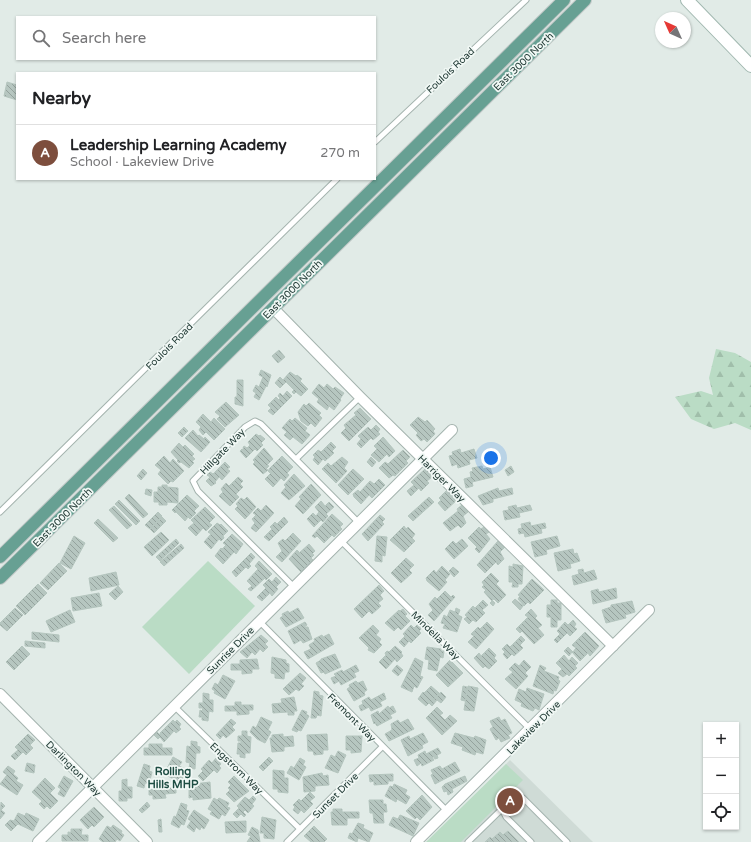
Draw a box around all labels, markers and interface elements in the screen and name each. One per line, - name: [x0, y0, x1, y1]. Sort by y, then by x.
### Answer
- north arrow: [655, 12, 691, 48]
- search box: [16, 16, 376, 60]
- icon: search: [30, 27, 52, 49]
- text: Search here: [62, 29, 146, 47]
- street label: East 3000 North: [491, 30, 556, 93]
- street label: Foulois Road: [424, 45, 477, 96]
- text: Nearby: [32, 88, 91, 109]
- text: Leadership Learning Academy: [70, 136, 286, 154]
- text: A: [40, 145, 50, 161]
- text: 270 m: [320, 145, 360, 161]
- text: School · Lakeview Drive: [70, 154, 214, 170]
- street label: East 3000 North: [261, 258, 325, 322]
- street label: Foulois Road: [144, 321, 196, 373]
- street label: Hillgate Way: [198, 426, 248, 477]
- your location: [481, 448, 501, 468]
- street label: Harriger Way: [415, 452, 468, 505]
- street label: East 3000 North: [31, 486, 95, 550]
- street label: Mindella Way: [408, 609, 463, 663]
- street label: Sunrise Drive: [204, 624, 257, 677]
- street label: Fremont Way: [325, 691, 378, 745]
- street label: Lakeview Drive: [504, 698, 563, 757]
- map controls: [703, 722, 739, 830]
- button: +: [703, 722, 739, 758]
- street label: Darlington Way: [43, 739, 104, 799]
- street label: Engstrom Way: [207, 740, 266, 798]
- button: −: [703, 758, 739, 794]
- district label: Rolling Hills MHP: [148, 765, 199, 791]
- street label: Sunset Drive: [310, 770, 361, 821]
- pin: A: [497, 786, 523, 816]
- button: locate: [703, 794, 739, 830]

